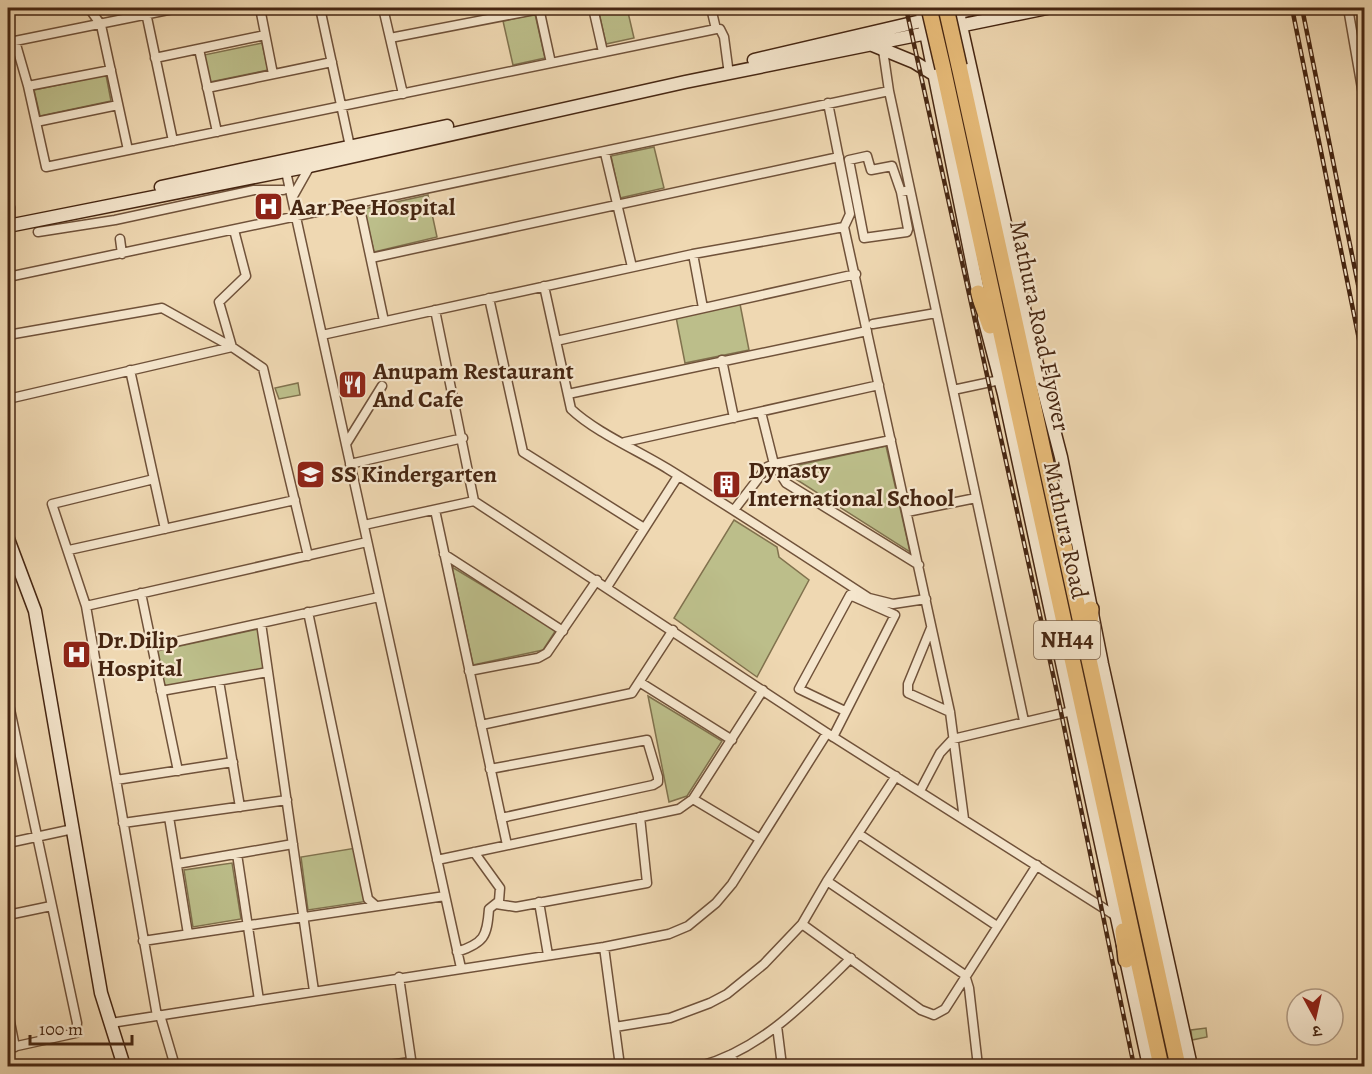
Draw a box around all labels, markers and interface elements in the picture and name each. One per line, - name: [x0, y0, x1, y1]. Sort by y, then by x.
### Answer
- hospital icon: Aar Pee Hospital: [253, 191, 285, 223]
- place label: Aar Pee Hospital: [289, 191, 456, 223]
- street label: Mathura Road Flyover: [1002, 218, 1078, 434]
- place label: Anupam Restaurant And Cafe: [372, 355, 574, 415]
- restaurant icon: Anupam Restaurant And Cafe: [336, 369, 368, 401]
- place label: Dynasty International School: [748, 454, 955, 514]
- school or university icon: SS Kindergarten: [294, 458, 326, 490]
- place label: SS Kindergarten: [331, 458, 498, 490]
- street label: Mathura Road: [1036, 458, 1096, 602]
- building icon: Dynasty International School: [711, 468, 743, 500]
- road number: NH44: [1034, 621, 1100, 659]
- place label: Dr.Dilip Hospital: [97, 624, 183, 684]
- hospital icon: Dr.Dilip Hospital: [60, 638, 92, 670]
- north arrow: [1285, 987, 1345, 1047]
- scale bar: [30, 1008, 132, 1046]
- text: 100 m: [39, 1017, 83, 1041]
- text: उ: [1310, 1019, 1324, 1043]

